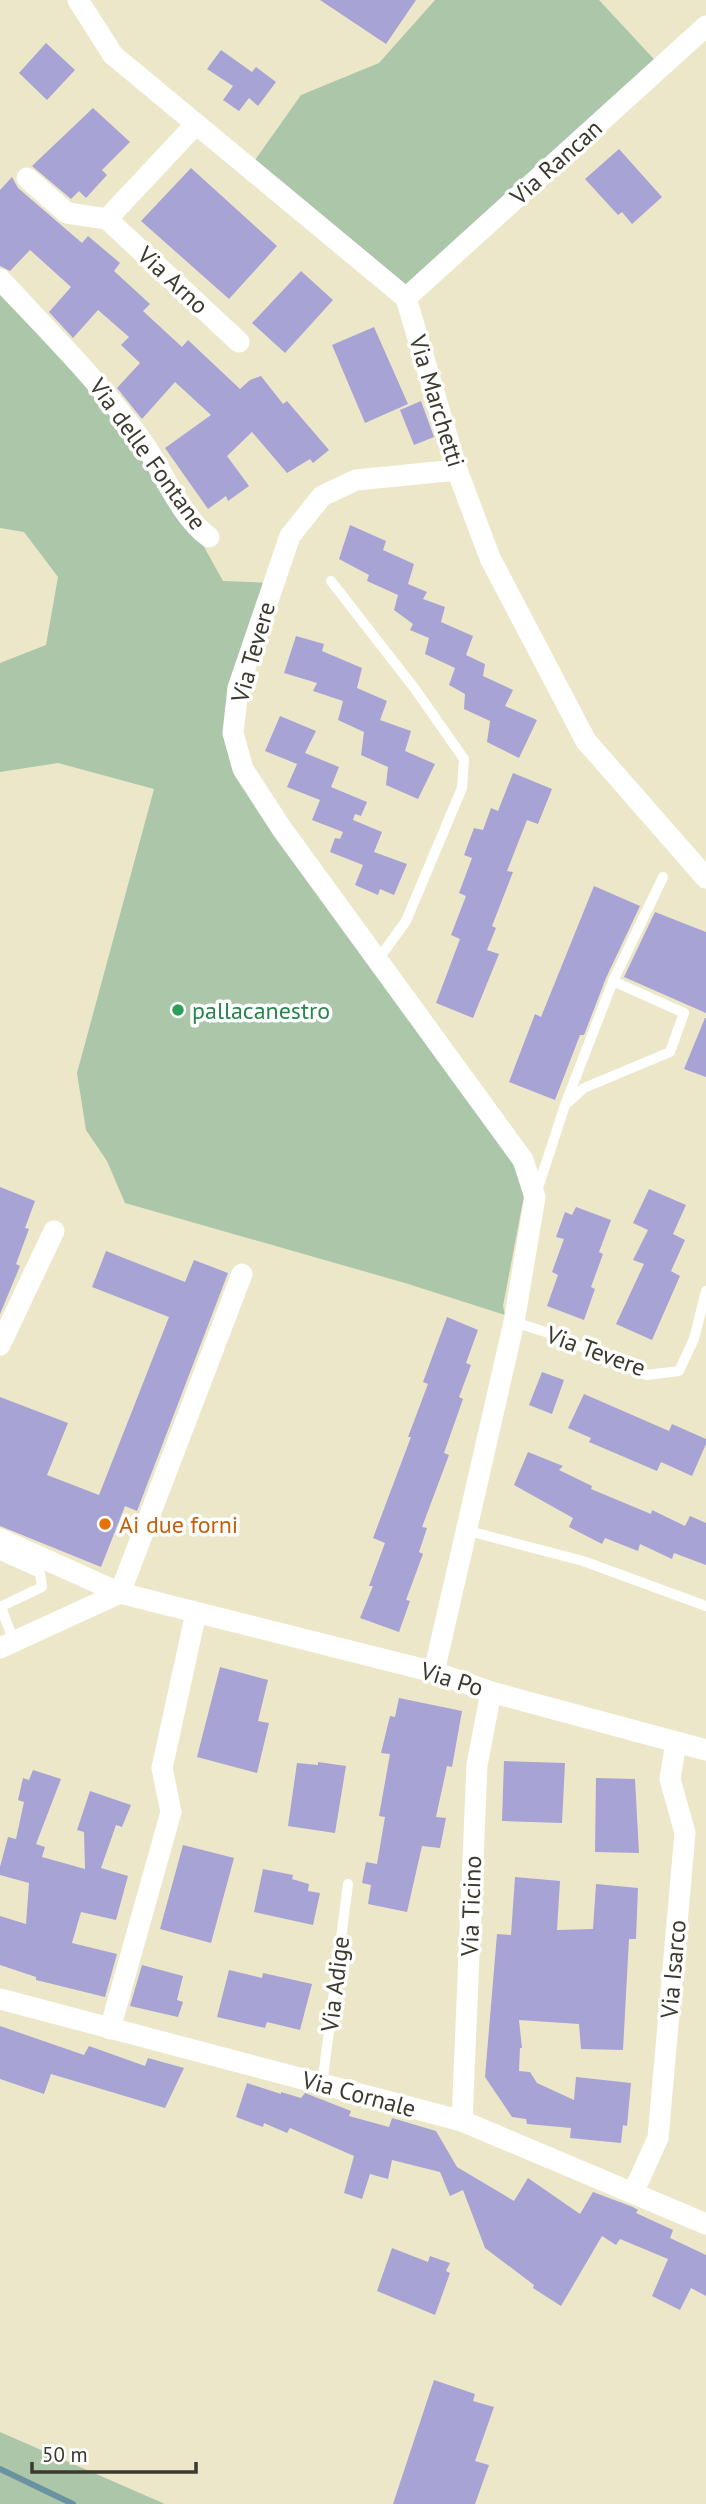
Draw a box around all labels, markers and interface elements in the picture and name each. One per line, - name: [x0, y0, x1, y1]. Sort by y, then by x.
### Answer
- street label: Via Rancan: [503, 113, 608, 212]
- street label: Via Arno: [130, 239, 215, 321]
- street label: Via Marchetti: [402, 330, 472, 471]
- street label: Via delle Fontane: [82, 371, 213, 536]
- street label: Via Tevere: [224, 598, 282, 707]
- place label: pallacanestro: [192, 995, 330, 1026]
- marker: pallacanestro: [170, 1002, 186, 1018]
- street label: Via Tevere: [541, 1318, 650, 1383]
- place label: Ai due forni: [119, 1509, 238, 1540]
- marker: Ai due forni: [97, 1516, 113, 1532]
- street label: Via Po: [416, 1655, 487, 1703]
- street label: Via Ticino: [454, 1855, 488, 1958]
- street label: Via Isarco: [653, 1919, 693, 2020]
- street label: Via Adige: [314, 1934, 356, 2035]
- street label: Via Cornale: [298, 2064, 419, 2124]
- scale bar: [32, 2430, 196, 2474]
- text: 50 m: [42, 2441, 88, 2468]

